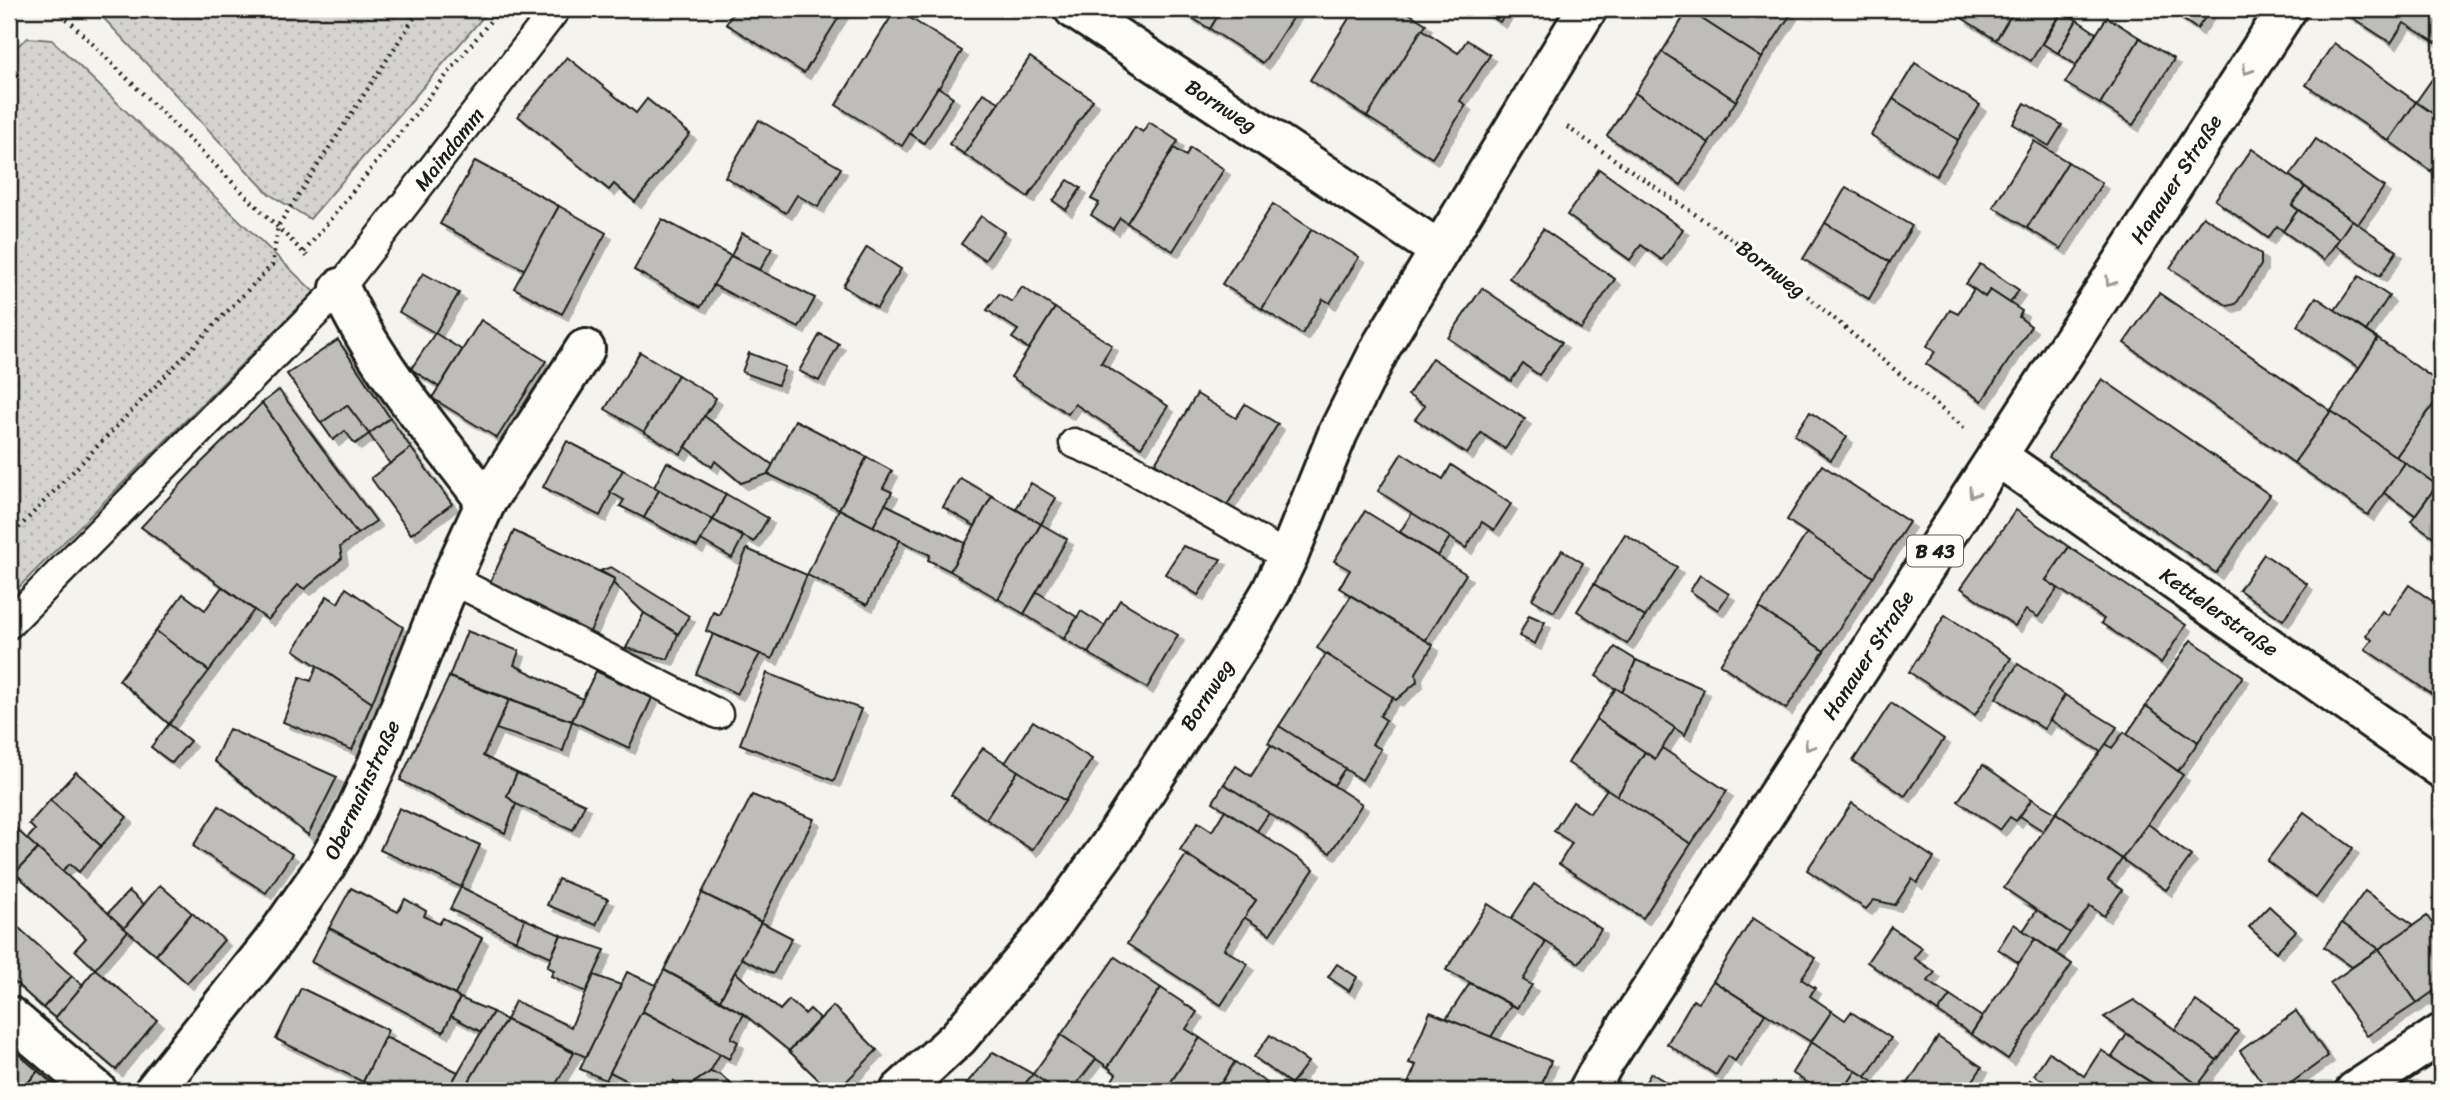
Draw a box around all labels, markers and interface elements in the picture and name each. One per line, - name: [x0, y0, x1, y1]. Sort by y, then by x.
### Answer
- one-way arrow: [2242, 62, 2255, 75]
- street label: Bornweg: [1177, 68, 1265, 144]
- street label: Maindamm: [404, 98, 494, 200]
- street label: Hanauer Straße: [2120, 106, 2232, 252]
- street label: Bornweg: [1728, 230, 1815, 308]
- one-way arrow: [2105, 274, 2118, 287]
- one-way arrow: [1968, 485, 1981, 498]
- road number: B 43: [1907, 536, 1963, 566]
- street label: Kettelerstraße: [2151, 557, 2287, 667]
- street label: Hanauer Straße: [1812, 582, 1924, 728]
- street label: Bornweg: [1169, 651, 1245, 739]
- street label: Obermainstraße: [313, 713, 411, 866]
- one-way arrow: [1804, 738, 1817, 751]

